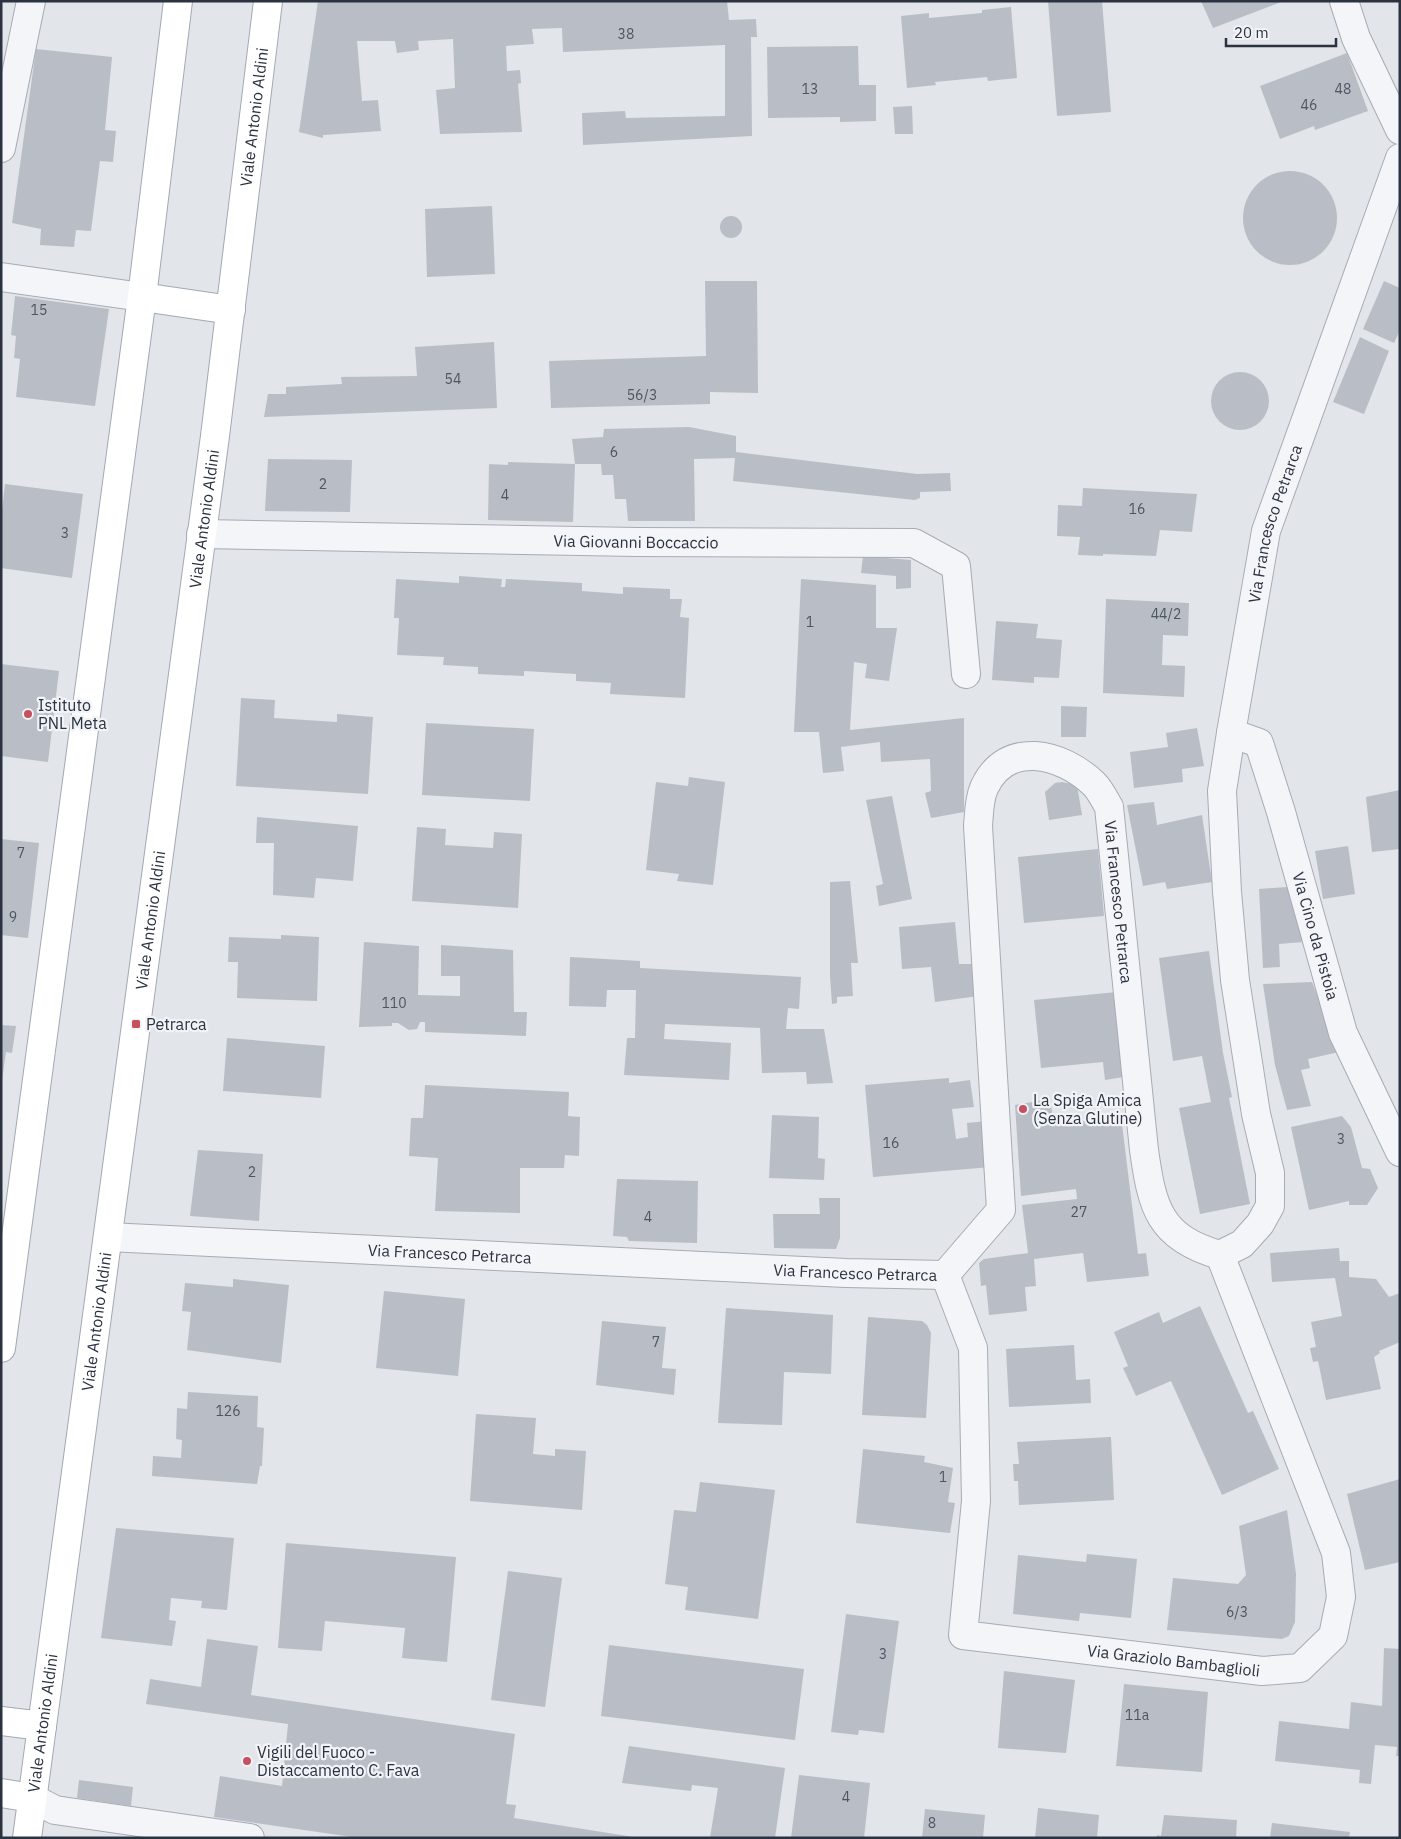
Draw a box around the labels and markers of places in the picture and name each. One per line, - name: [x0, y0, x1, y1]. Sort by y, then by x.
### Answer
- place label: Istituto PNL Meta: [38, 695, 107, 733]
- marker: Istituto PNL Meta: [22, 708, 34, 720]
- place label: Petrarca: [146, 1014, 207, 1034]
- marker: Petrarca: [130, 1018, 142, 1030]
- place label: La Spiga Amica (Senza Glutine): [1033, 1090, 1143, 1128]
- marker: La Spiga Amica (Senza Glutine): [1017, 1103, 1029, 1115]
- place label: Vigili del Fuoco - Distaccamento C. Fava: [257, 1742, 420, 1780]
- marker: Vigili del Fuoco - Distaccamento C. Fava: [241, 1755, 253, 1767]

